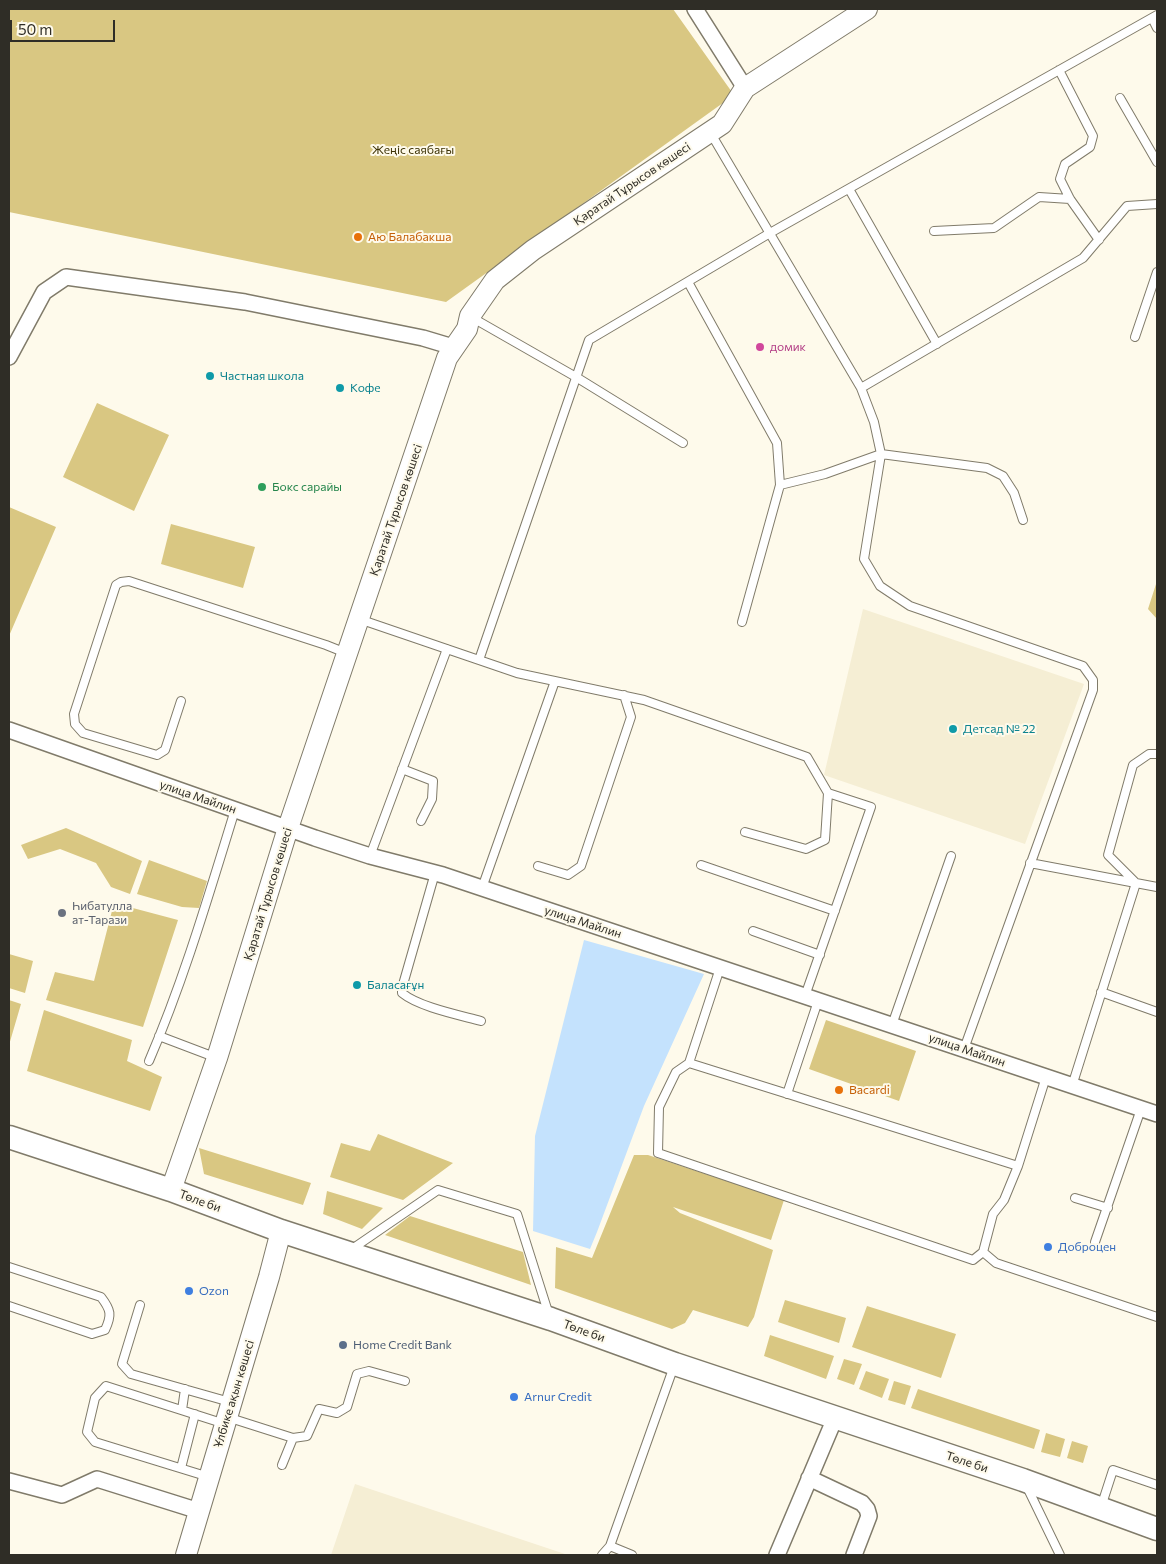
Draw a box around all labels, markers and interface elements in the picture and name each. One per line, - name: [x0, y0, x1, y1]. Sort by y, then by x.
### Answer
- scale bar: [12, 10, 118, 42]
- text: 50 m: [18, 20, 52, 38]
- street label: Қаратай Тұрысов көшесі: [571, 139, 693, 229]
- park label: Жеңіс саябағы: [372, 143, 454, 157]
- place label: Аю Балабакша: [368, 230, 451, 244]
- marker: Аю Балабакша: [352, 231, 364, 243]
- place label: домик: [770, 340, 806, 354]
- marker: домик: [754, 341, 766, 353]
- place label: Частная школа: [220, 369, 304, 383]
- marker: Частная школа: [204, 370, 216, 382]
- place label: Кофе: [350, 381, 381, 395]
- marker: Кофе: [334, 382, 346, 394]
- street label: Қаратай Тұрысов көшесі: [367, 442, 425, 578]
- place label: Бокс сарайы: [272, 480, 342, 494]
- marker: Бокс сарайы: [256, 481, 268, 493]
- place label: Детсад № 22: [963, 722, 1035, 736]
- marker: Детсад № 22: [947, 723, 959, 735]
- street label: улица Майлин: [158, 777, 238, 817]
- street label: Қаратай Тұрысов көшесі: [241, 826, 295, 962]
- place label: Һибатулла ат-Тарази: [72, 899, 132, 927]
- street label: улица Майлин: [543, 903, 623, 941]
- marker: Һибатулла ат-Тарази: [56, 907, 68, 919]
- place label: Баласағұн: [367, 978, 424, 992]
- marker: Баласағұн: [351, 979, 363, 991]
- street label: улица Майлин: [927, 1030, 1007, 1070]
- place label: Bacardi: [849, 1083, 890, 1097]
- marker: Bacardi: [833, 1084, 845, 1096]
- street label: Төле би: [177, 1187, 223, 1215]
- place label: Доброцен: [1058, 1240, 1116, 1254]
- marker: Доброцен: [1042, 1241, 1054, 1253]
- place label: Ozon: [199, 1284, 229, 1298]
- marker: Ozon: [183, 1285, 195, 1297]
- street label: Төле би: [561, 1317, 607, 1345]
- street label: Ұлбике ақын көшесі: [211, 1338, 257, 1450]
- place label: Home Credit Bank: [353, 1338, 452, 1352]
- marker: Home Credit Bank: [337, 1339, 349, 1351]
- place label: Arnur Credit: [524, 1390, 592, 1404]
- marker: Arnur Credit: [508, 1391, 520, 1403]
- street label: Төле би: [944, 1448, 990, 1476]

